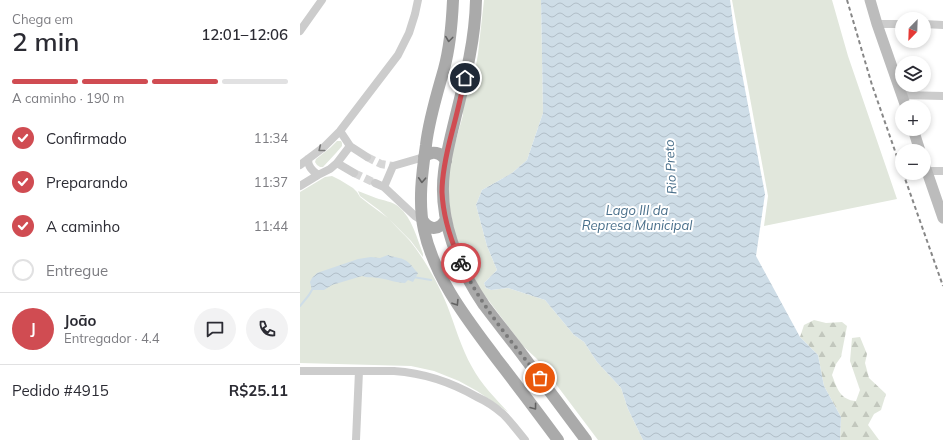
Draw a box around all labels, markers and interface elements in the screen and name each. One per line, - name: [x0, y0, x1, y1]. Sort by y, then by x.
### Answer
- text: Chega em: [12, 11, 73, 27]
- north arrow: [895, 12, 931, 48]
- map controls: [895, 12, 931, 180]
- text: 2 min: [12, 25, 80, 58]
- text: 12:01–12:06: [201, 25, 288, 44]
- one-way arrow: [445, 36, 454, 42]
- button: layers: [895, 56, 931, 92]
- pin: [448, 61, 482, 95]
- icon: home: [454, 67, 476, 89]
- text: A caminho · 190 m: [12, 90, 124, 106]
- button: +: [895, 100, 931, 136]
- icon: check: [12, 127, 34, 149]
- text: Confirmado: [46, 129, 127, 148]
- text: 11:34: [254, 130, 288, 146]
- water label: Rio Preto: [661, 139, 679, 195]
- one-way arrow: [318, 144, 325, 151]
- button: −: [895, 144, 931, 180]
- icon: check: [12, 171, 34, 193]
- text: Preparando: [46, 173, 128, 192]
- text: 11:37: [254, 174, 288, 190]
- one-way arrow: [418, 177, 427, 183]
- water label: Lago III da Represa Municipal: [582, 202, 693, 233]
- icon: check: [12, 215, 34, 237]
- text: A caminho: [46, 217, 120, 236]
- text: 11:44: [254, 218, 288, 234]
- courier: [441, 243, 481, 283]
- icon: bike: [450, 252, 472, 274]
- text: Entregue: [46, 261, 108, 280]
- one-way arrow: [452, 298, 459, 305]
- button: chat: [194, 308, 236, 350]
- button: phone: [246, 308, 288, 350]
- text: João: [64, 311, 97, 330]
- text: J: [30, 319, 36, 338]
- text: Entregador · 4.4: [64, 330, 159, 346]
- pin: [523, 361, 557, 395]
- icon: bag: [529, 367, 551, 389]
- text: Pedido #4915: [12, 381, 109, 400]
- text: R$25.11: [229, 381, 288, 400]
- one-way arrow: [529, 403, 536, 410]

